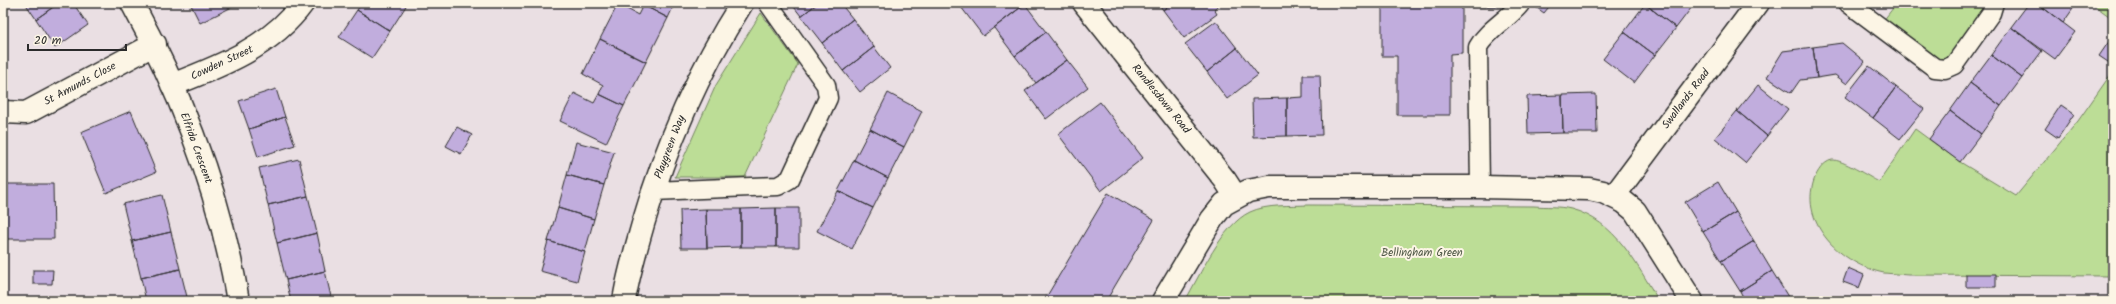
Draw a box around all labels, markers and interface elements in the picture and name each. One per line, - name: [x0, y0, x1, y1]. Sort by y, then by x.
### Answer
- scale bar: [28, 26, 126, 52]
- text: 20 m: [34, 31, 62, 50]
- street label: Cowden Street: [188, 40, 257, 85]
- street label: St Amunds Close: [41, 57, 119, 111]
- street label: Randlesdown Road: [1127, 60, 1195, 138]
- street label: Swallands Road: [1657, 65, 1715, 133]
- street label: Elfrida Crescent: [175, 110, 217, 187]
- street label: Playgreen Way: [650, 112, 691, 181]
- park label: Bellingham Green: [1381, 244, 1463, 262]

